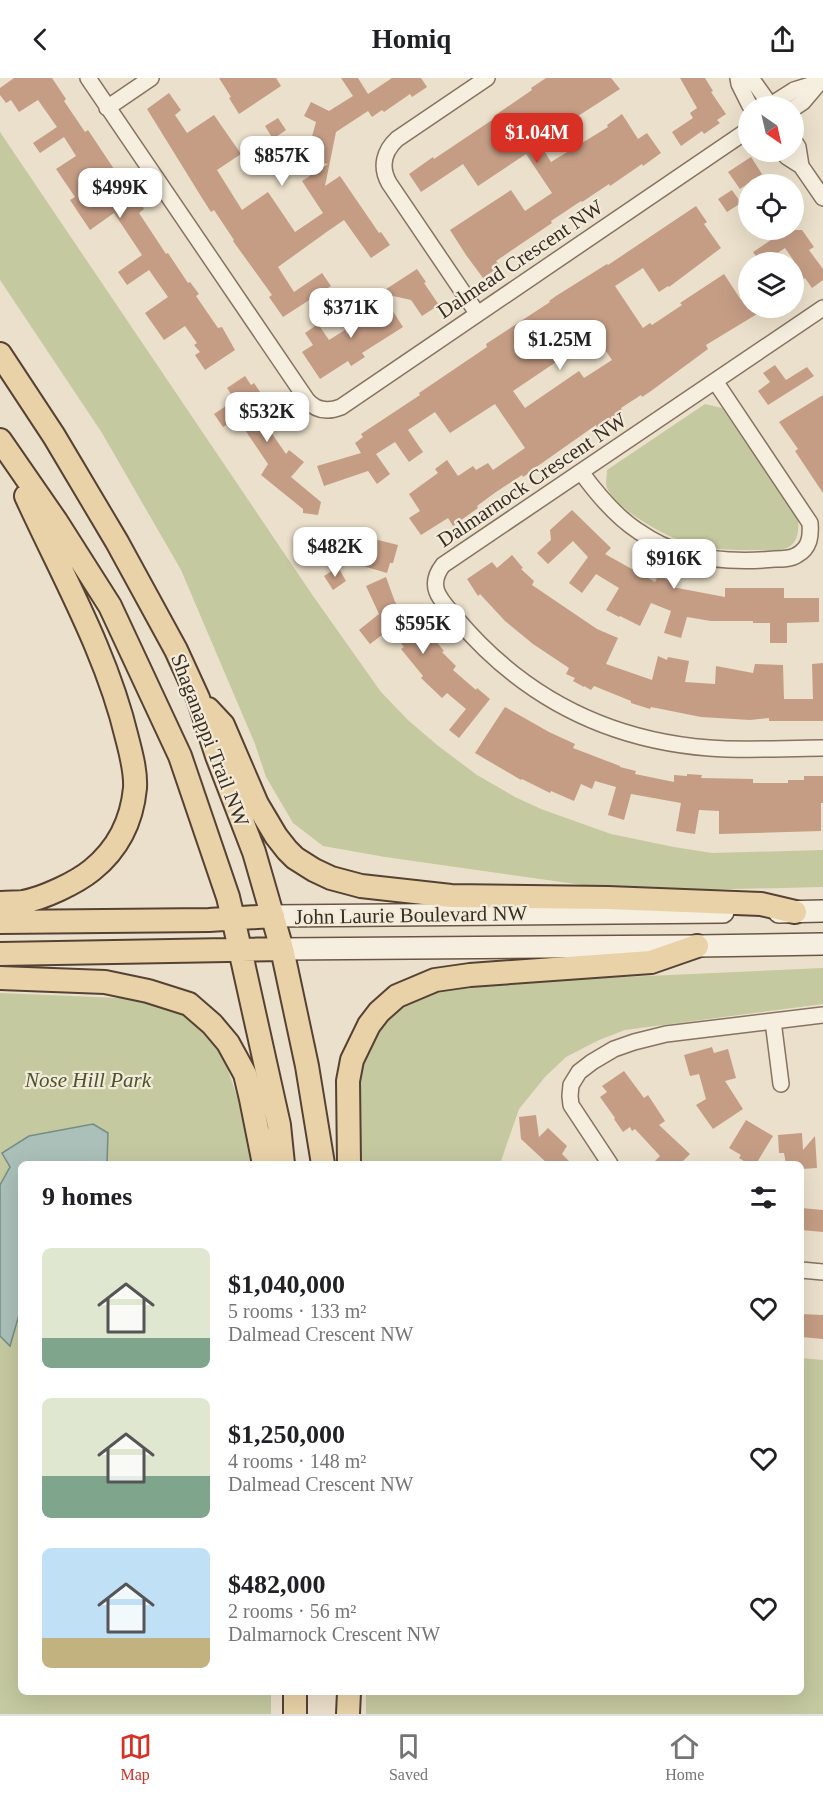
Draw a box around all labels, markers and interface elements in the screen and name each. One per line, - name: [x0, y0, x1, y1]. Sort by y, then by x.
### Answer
- icon: back: [24, 23, 57, 56]
- icon: share: [766, 23, 799, 56]
- text: Homiq: [372, 24, 451, 54]
- north arrow: [738, 96, 804, 162]
- map controls: [738, 96, 804, 318]
- pin: $1.04M: [488, 113, 586, 164]
- text: $1.04M: [505, 121, 569, 143]
- pin: $857K: [240, 136, 324, 187]
- text: $857K: [254, 144, 310, 166]
- pin: $499K: [78, 168, 162, 219]
- button: locate: [738, 174, 804, 240]
- text: $499K: [92, 176, 148, 198]
- street label: Dalmead Crescent NW: [433, 195, 608, 323]
- button: layers: [738, 252, 804, 318]
- pin: $371K: [309, 288, 393, 339]
- text: $371K: [323, 296, 379, 318]
- pin: $1.25M: [511, 320, 609, 371]
- text: $1.25M: [528, 328, 592, 350]
- pin: $532K: [225, 392, 309, 443]
- text: $532K: [239, 400, 295, 422]
- street label: Dalmarnock Crescent NW: [433, 408, 631, 552]
- pin: $482K: [293, 527, 377, 578]
- text: $482K: [307, 535, 363, 557]
- pin: $916K: [632, 539, 716, 590]
- text: $916K: [646, 547, 702, 569]
- pin: $595K: [381, 604, 465, 655]
- text: $595K: [395, 612, 451, 634]
- street label: Shaganappi Trail NW: [166, 650, 254, 830]
- street label: John Laurie Boulevard NW: [294, 901, 528, 929]
- park label: Nose Hill Park: [24, 1068, 152, 1092]
- icon: filters: [747, 1181, 780, 1214]
- text: 9 homes: [42, 1182, 132, 1211]
- text: $1,040,000: [228, 1270, 345, 1299]
- icon: home: [90, 1272, 162, 1344]
- icon: heart: [747, 1292, 780, 1325]
- text: 5 rooms · 133 m²: [228, 1300, 366, 1322]
- text: Dalmead Crescent NW: [228, 1323, 413, 1345]
- text: $1,250,000: [228, 1420, 345, 1449]
- icon: home: [90, 1422, 162, 1494]
- icon: heart: [747, 1442, 780, 1475]
- text: 4 rooms · 148 m²: [228, 1450, 366, 1472]
- text: Dalmead Crescent NW: [228, 1473, 413, 1495]
- text: $482,000: [228, 1570, 326, 1599]
- icon: home: [90, 1572, 162, 1644]
- icon: heart: [747, 1592, 780, 1625]
- text: 2 rooms · 56 m²: [228, 1600, 356, 1622]
- text: Dalmarnock Crescent NW: [228, 1623, 440, 1645]
- tab: Map: [119, 1730, 152, 1784]
- tab: Saved: [389, 1730, 428, 1784]
- tab: Home: [665, 1730, 704, 1784]

